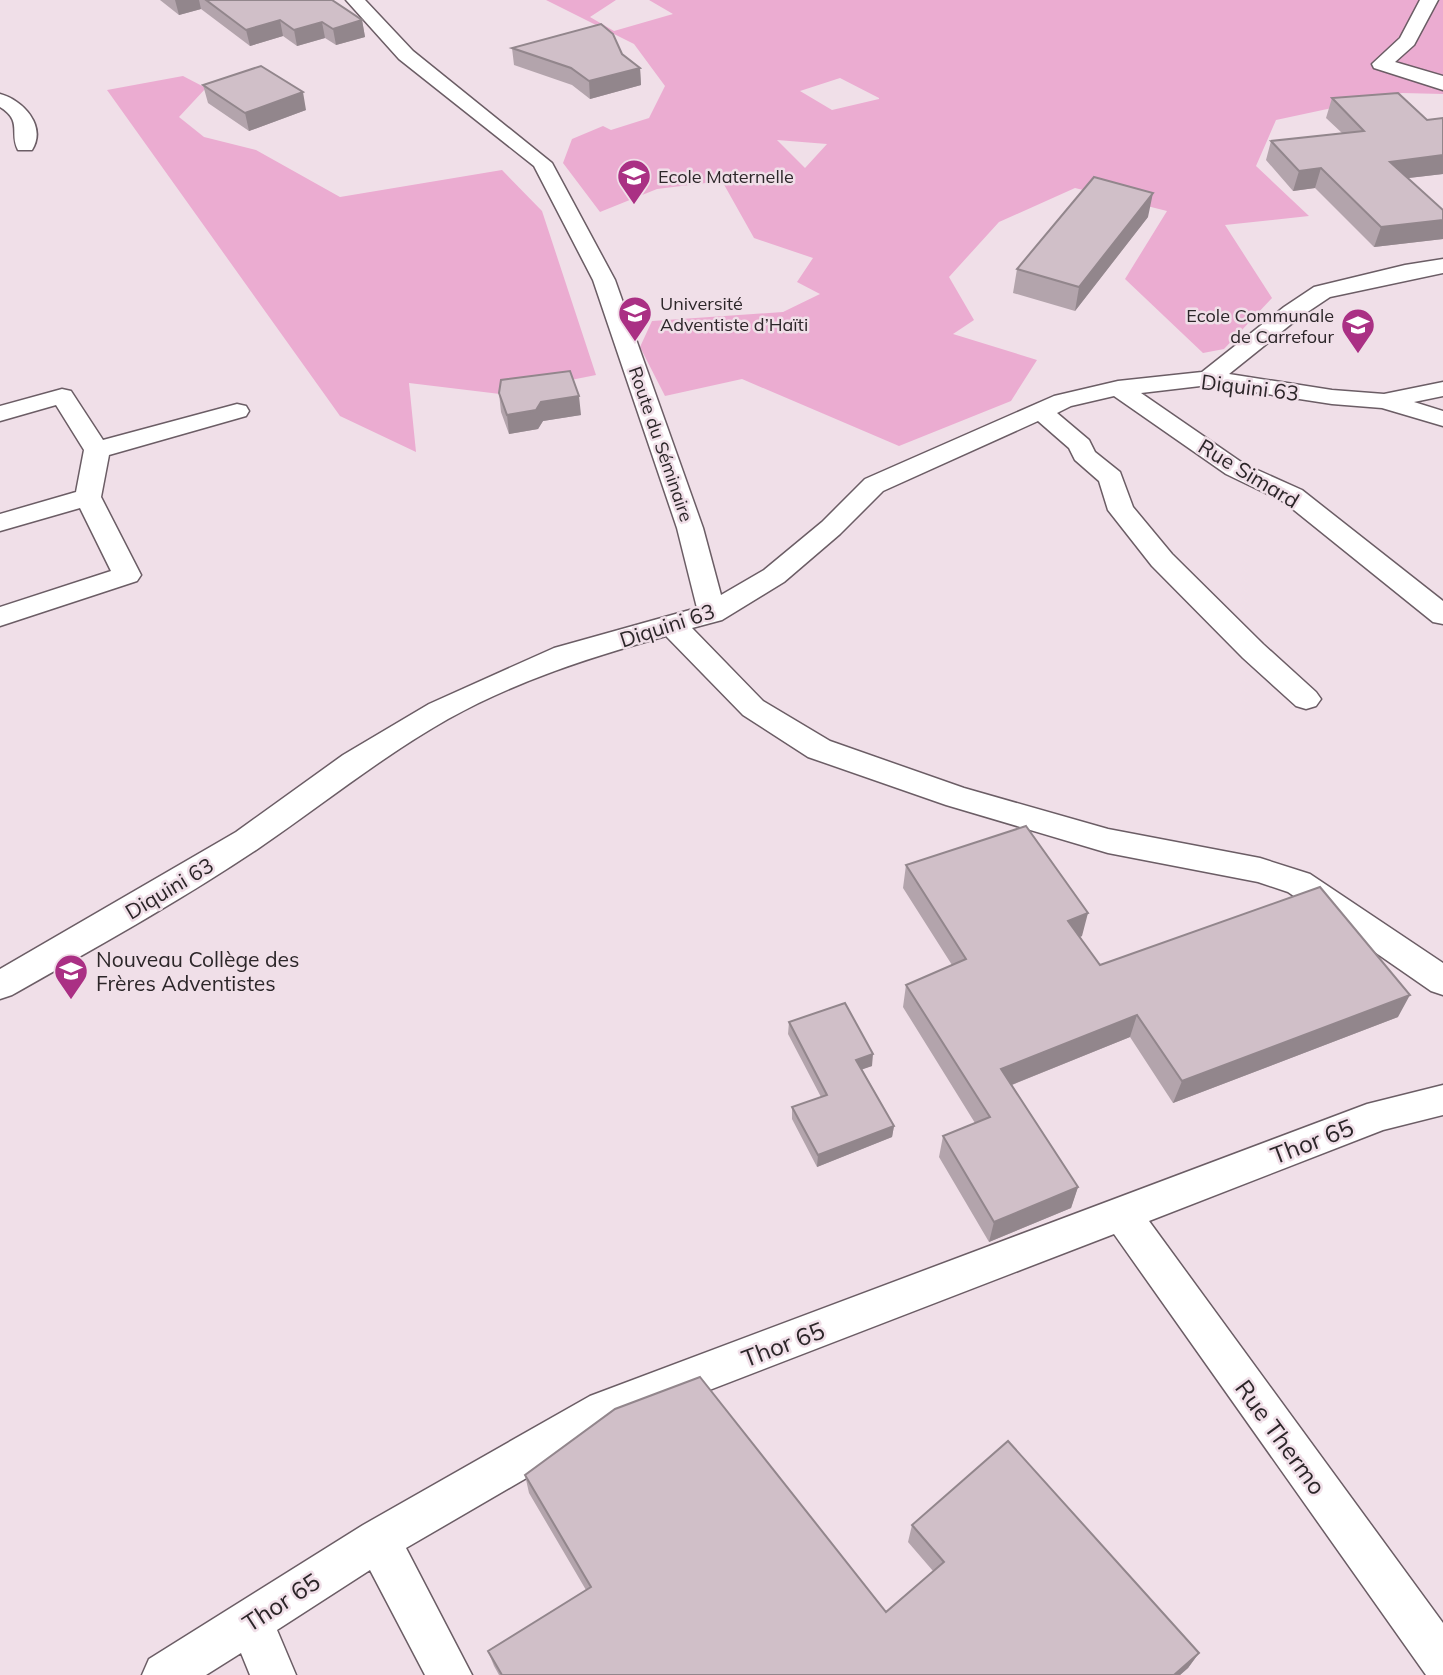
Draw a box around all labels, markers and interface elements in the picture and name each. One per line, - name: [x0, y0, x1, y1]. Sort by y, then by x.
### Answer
- school or university icon: Ecole Maternelle: [615, 157, 653, 206]
- place label: Ecole Maternelle: [658, 165, 794, 188]
- place label: Université Adventiste d’Haïti: [660, 292, 808, 336]
- school or university icon: Université Adventiste d’Haïti: [616, 294, 654, 343]
- place label: Ecole Communale de Carrefour: [1186, 304, 1334, 348]
- school or university icon: Ecole Communale de Carrefour: [1339, 306, 1377, 355]
- street label: Route du Séminaire: [624, 363, 698, 525]
- street label: Diquini 63: [1200, 368, 1300, 406]
- street label: Rue Simard: [1194, 433, 1304, 513]
- street label: Diquini 63: [616, 597, 718, 653]
- street label: Diquini 63: [120, 852, 218, 924]
- place label: Nouveau Collège des Frères Adventistes: [96, 946, 299, 996]
- school or university icon: Nouveau Collège des Frères Adventistes: [52, 952, 90, 1001]
- street label: Thor 65: [1266, 1112, 1358, 1170]
- street label: Thor 65: [737, 1315, 829, 1373]
- street label: Rue Thermo: [1229, 1374, 1333, 1500]
- street label: Thor 65: [237, 1566, 325, 1638]

